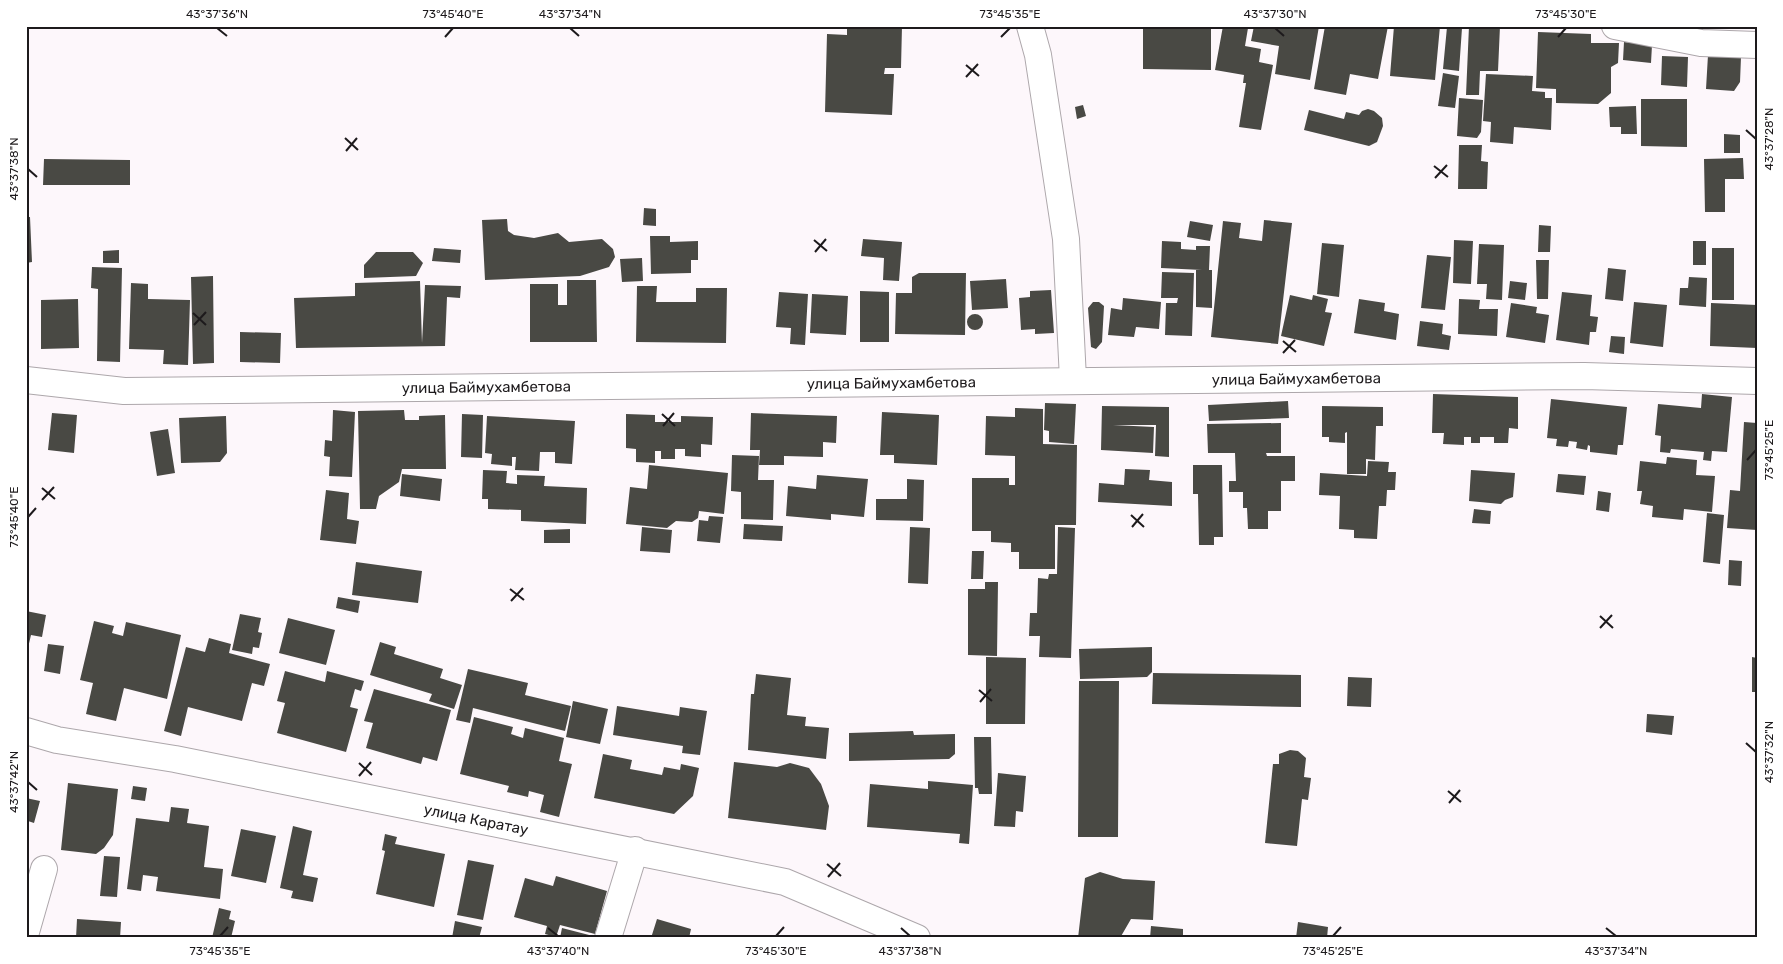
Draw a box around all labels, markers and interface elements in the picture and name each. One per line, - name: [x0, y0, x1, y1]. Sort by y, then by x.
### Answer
- text: 43°37'36"N: [186, 7, 248, 21]
- text: 73°45'40"E: [423, 7, 483, 21]
- text: 43°37'34"N: [539, 7, 601, 21]
- text: 73°45'35"E: [980, 7, 1040, 21]
- text: 43°37'30"N: [1244, 7, 1306, 21]
- text: 73°45'30"E: [1535, 7, 1597, 21]
- text: 43°37'28"N: [1762, 108, 1776, 170]
- text: 43°37'38"N: [7, 138, 21, 200]
- street label: улица Баймухамбетова: [1212, 369, 1381, 389]
- street label: улица Баймухамбетова: [807, 373, 976, 393]
- street label: улица Баймухамбетова: [402, 377, 571, 397]
- text: 73°45'25"E: [1762, 420, 1776, 480]
- text: 73°45'40"E: [7, 487, 21, 547]
- text: 43°37'32"N: [1762, 721, 1776, 783]
- text: 43°37'42"N: [7, 751, 21, 813]
- street label: улица Каратау: [422, 800, 530, 839]
- text: 73°45'35"E: [190, 944, 250, 958]
- text: 43°37'40"N: [527, 944, 589, 958]
- text: 73°45'30"E: [745, 944, 807, 958]
- text: 43°37'38"N: [879, 944, 941, 958]
- text: 73°45'25"E: [1303, 944, 1363, 958]
- text: 43°37'34"N: [1585, 944, 1647, 958]

